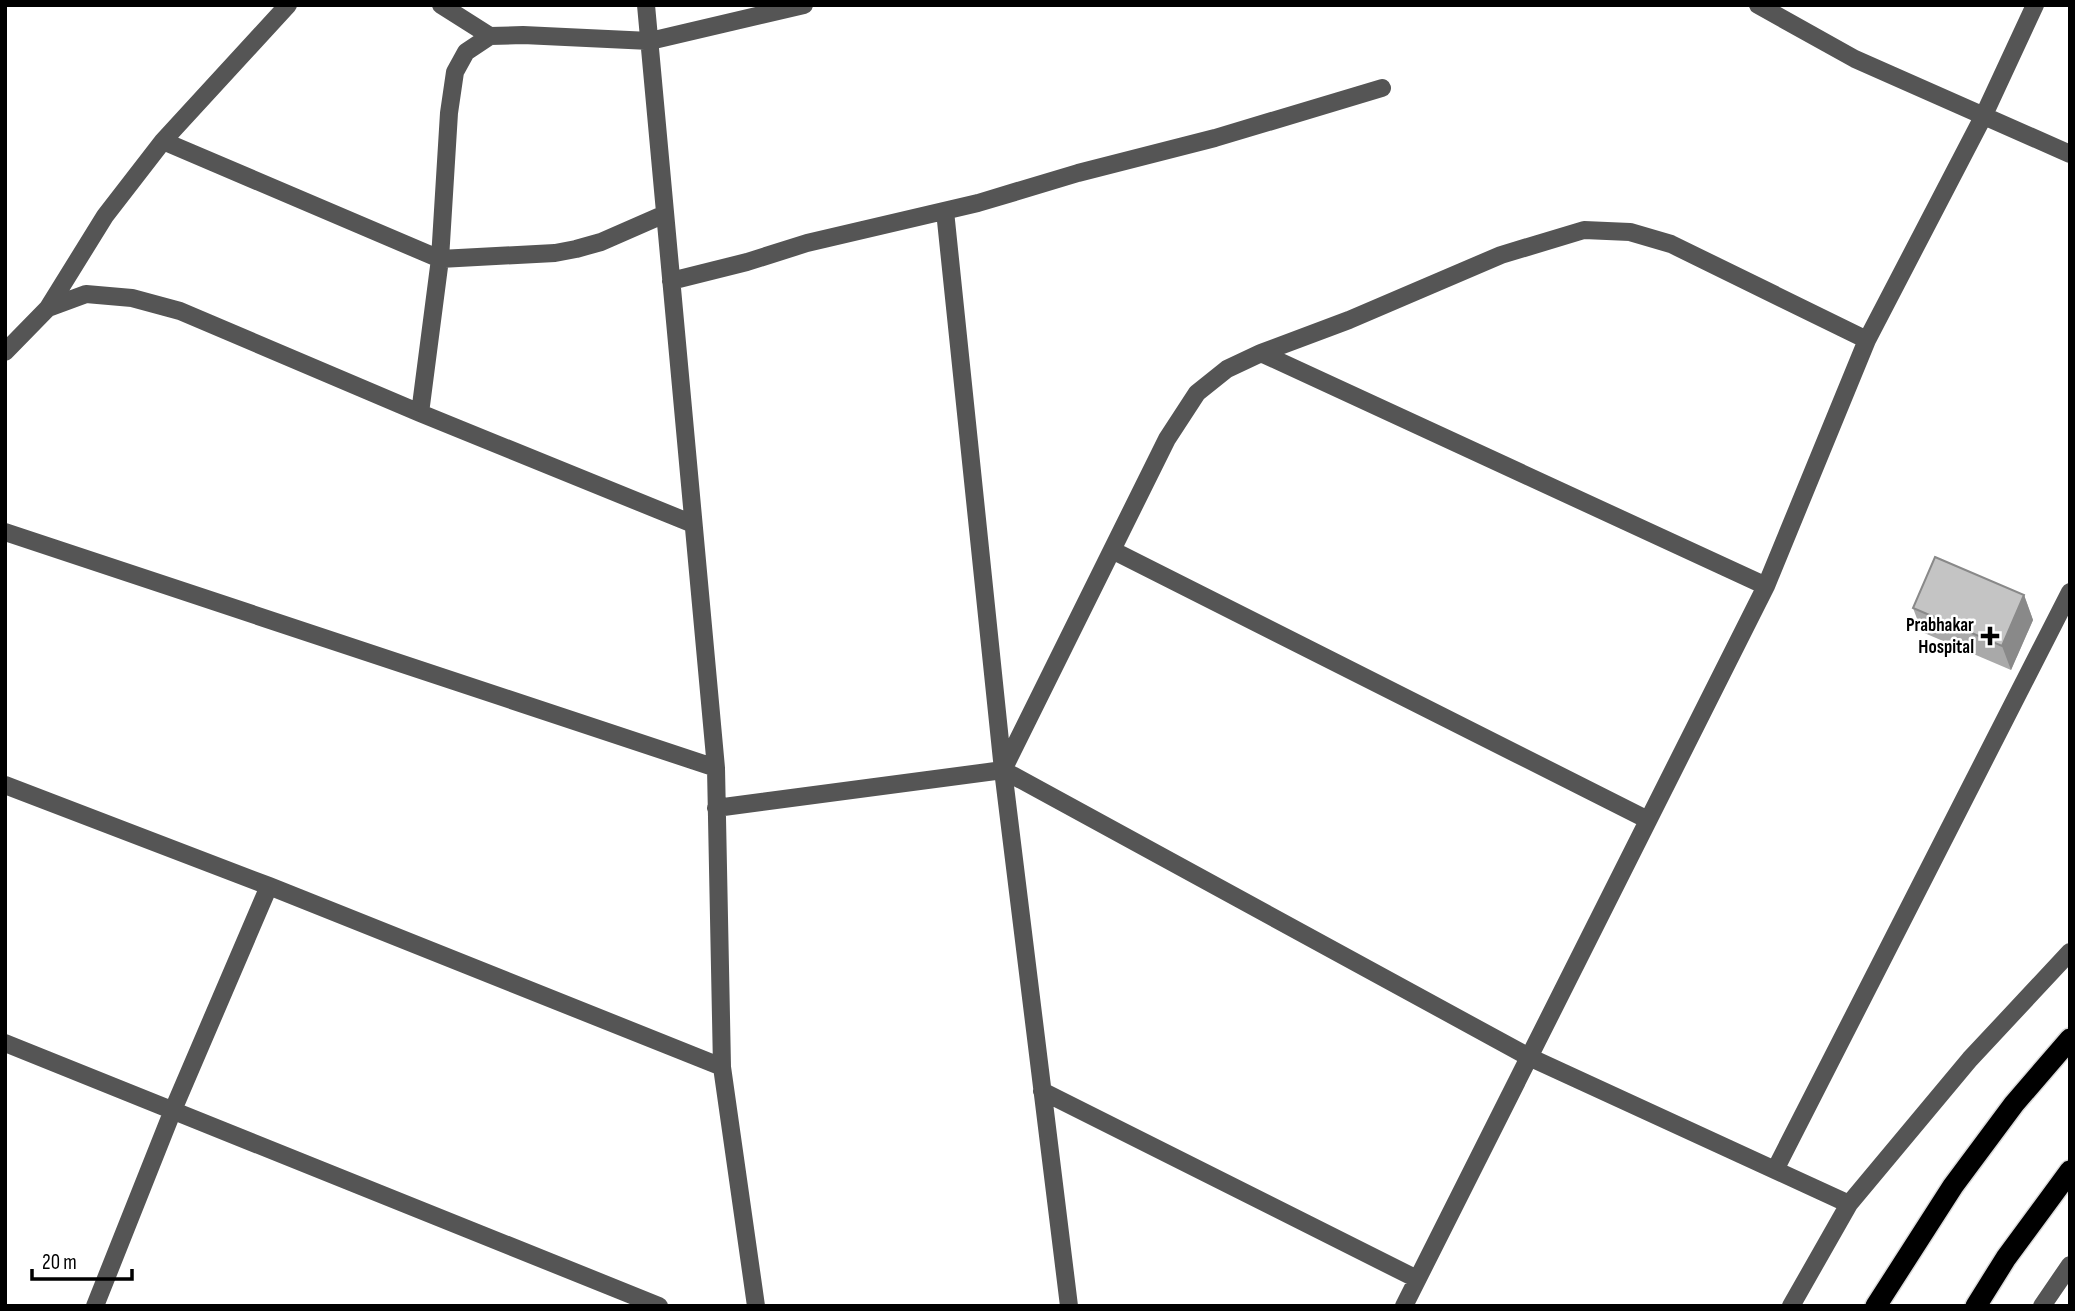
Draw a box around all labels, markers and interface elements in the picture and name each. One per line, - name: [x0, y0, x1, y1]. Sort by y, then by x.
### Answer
- place label: Prabhakar Hospital: [1906, 614, 1974, 659]
- marker: Prabhakar Hospital: [1980, 626, 2000, 646]
- scale bar: [32, 1238, 131, 1282]
- text: 20 m: [42, 1250, 77, 1275]

